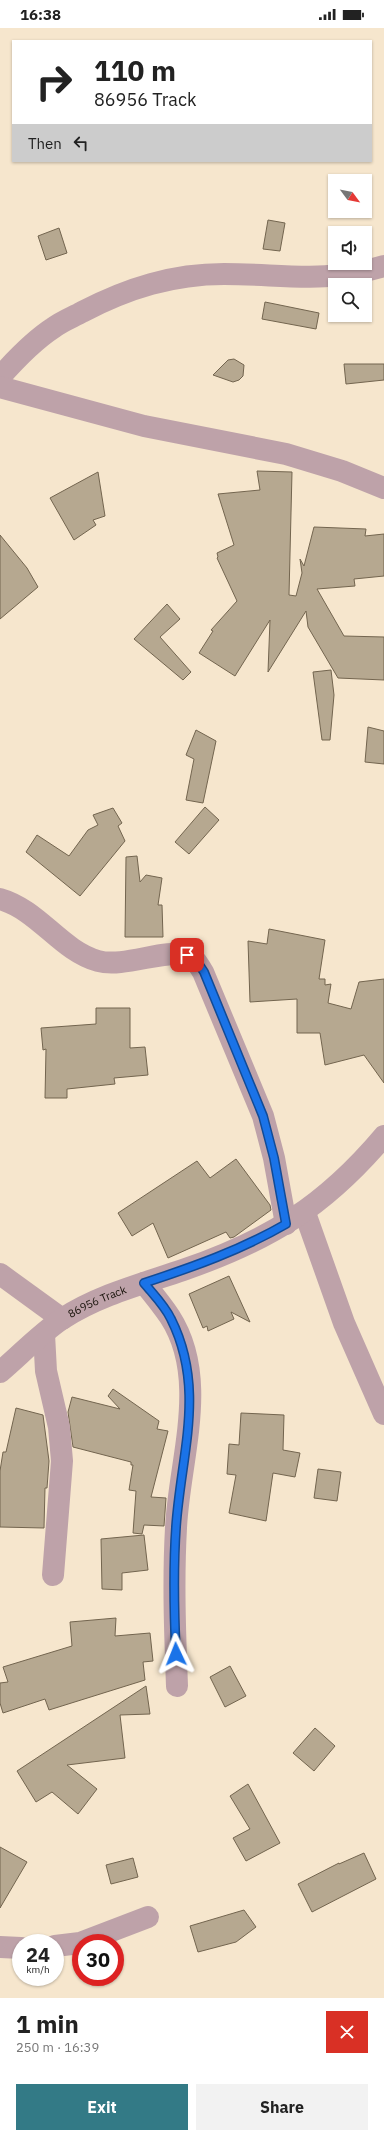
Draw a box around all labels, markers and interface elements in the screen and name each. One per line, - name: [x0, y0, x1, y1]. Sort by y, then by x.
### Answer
- text: 16:38: [20, 5, 61, 24]
- text: 110 m: [94, 52, 176, 89]
- icon: right: [28, 56, 80, 108]
- text: 86956 Track: [94, 88, 196, 111]
- icon: left: [70, 132, 92, 154]
- text: Then: [28, 134, 62, 153]
- north arrow: [328, 174, 372, 218]
- map controls: [328, 174, 372, 322]
- button: sound: [328, 226, 372, 270]
- button: search: [328, 278, 372, 322]
- pin: [170, 938, 204, 972]
- icon: arrive: [176, 944, 198, 966]
- street label: 86956 Track: [65, 1282, 128, 1321]
- position arrow: [155, 1633, 197, 1675]
- speed limit sign: 30: [72, 1934, 124, 1986]
- text: 24: [26, 1941, 50, 1968]
- text: km/h: [26, 1963, 50, 1976]
- text: 1 min: [16, 2008, 79, 2040]
- button: close: [326, 2011, 368, 2053]
- text: 250 m · 16:39: [16, 2039, 99, 2056]
- button: Exit: [16, 2084, 188, 2130]
- button: Share: [196, 2084, 368, 2130]

